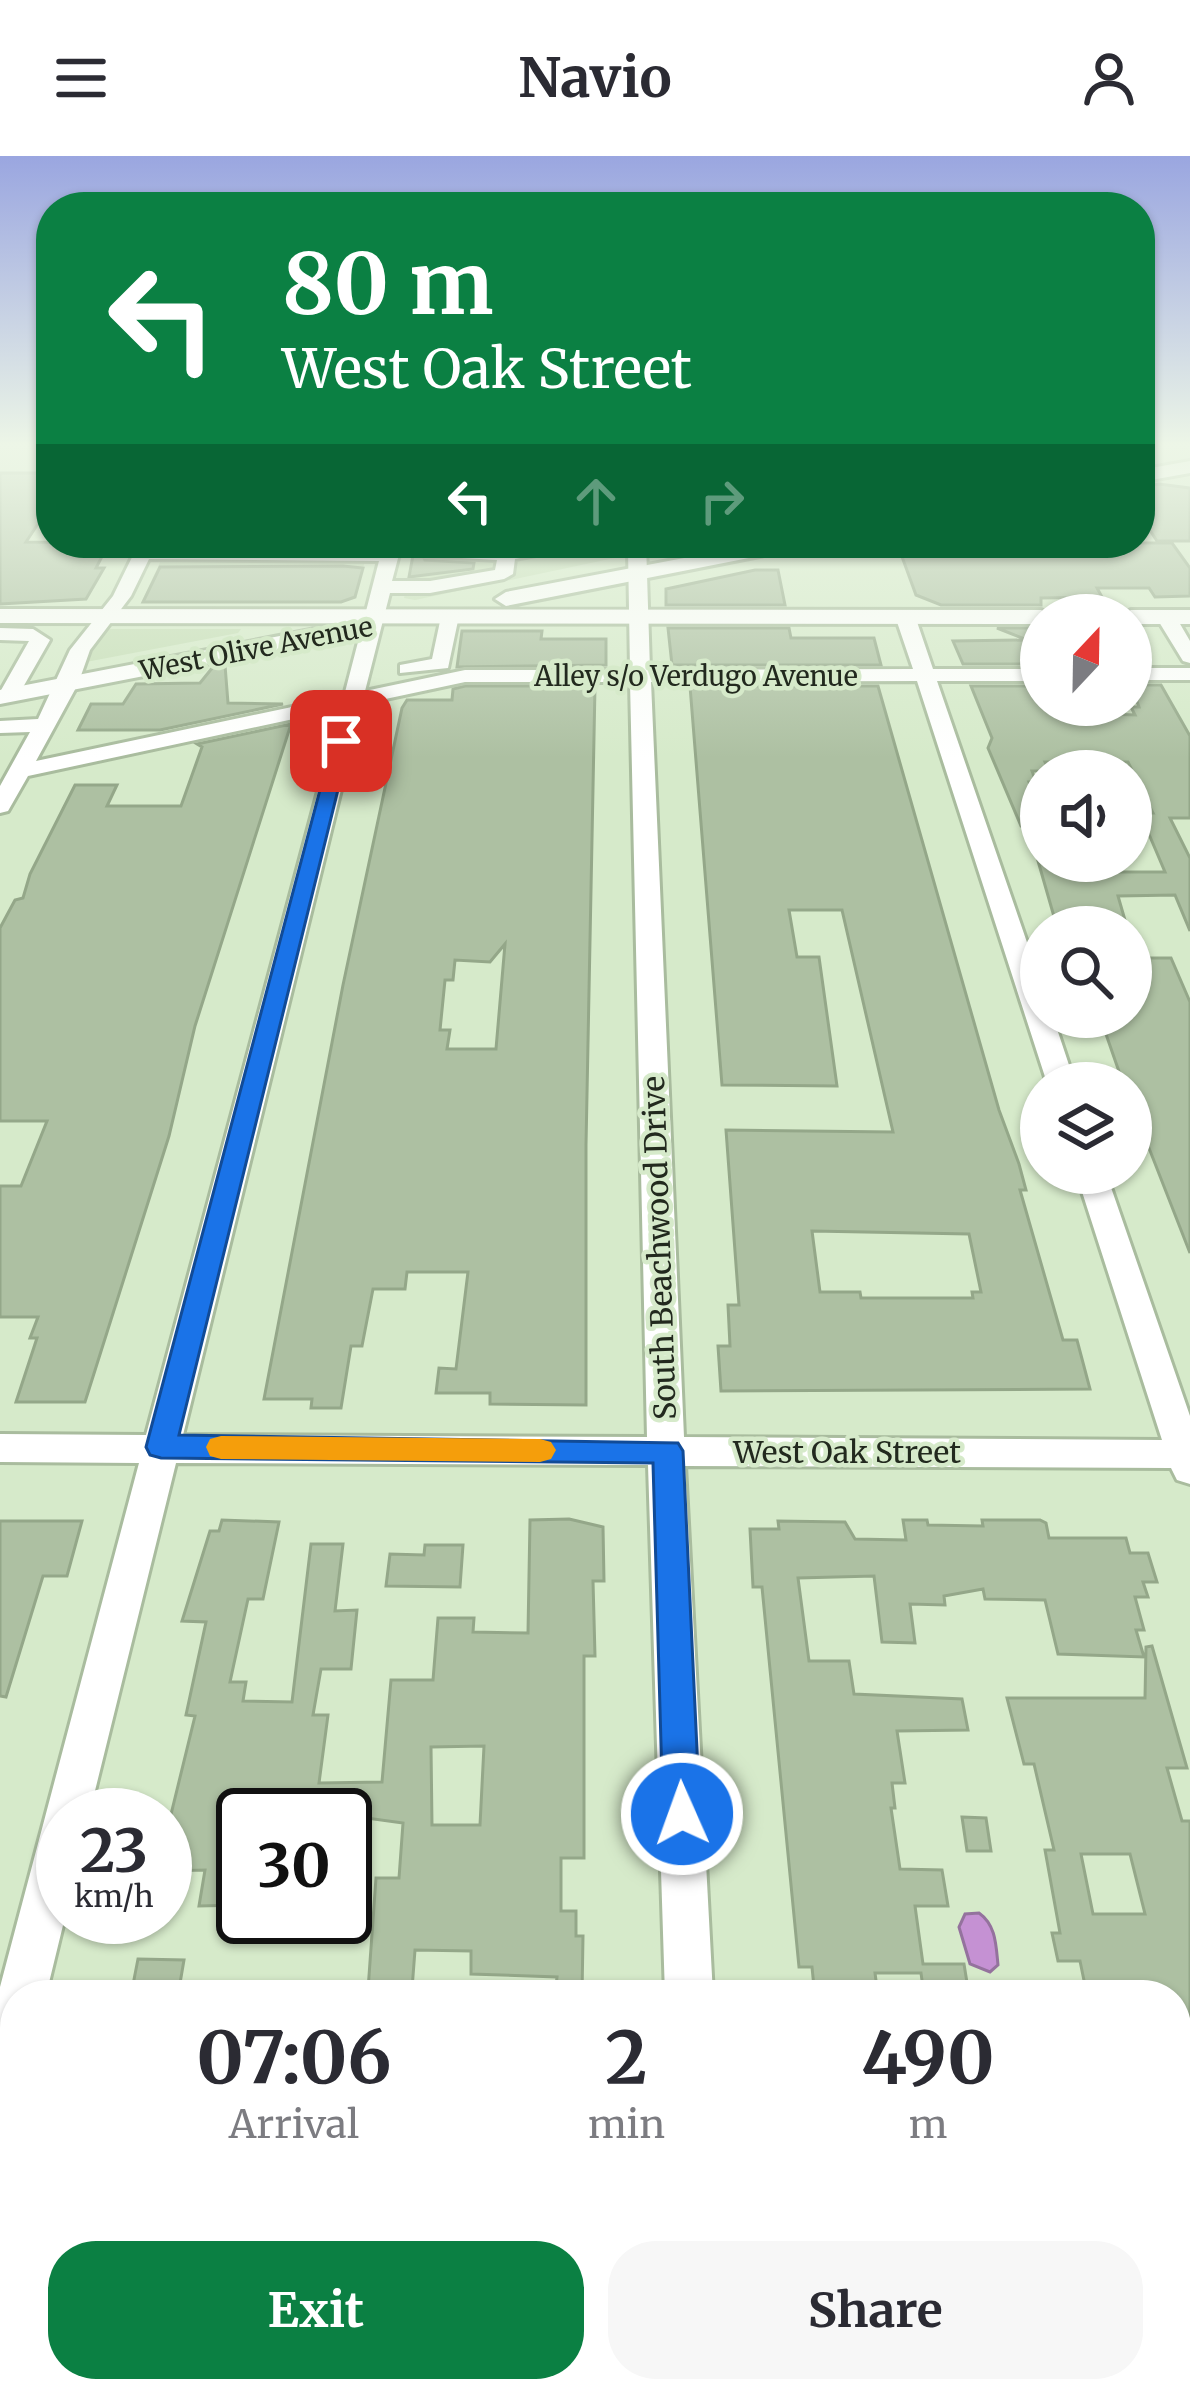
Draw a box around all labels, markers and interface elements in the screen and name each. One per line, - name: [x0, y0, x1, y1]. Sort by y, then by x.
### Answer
- text: Navio: [518, 44, 672, 112]
- icon: menu: [48, 45, 114, 111]
- icon: person: [1076, 45, 1142, 111]
- text: 80 m: [282, 231, 494, 337]
- icon: left: [84, 240, 240, 396]
- text: West Oak Street: [282, 335, 692, 403]
- icon: left: [437, 468, 503, 534]
- icon: ahead: [563, 468, 629, 534]
- icon: right: [689, 468, 755, 534]
- north arrow: [1020, 594, 1152, 726]
- map controls: [1020, 594, 1152, 1194]
- street label: West Olive Avenue: [136, 609, 375, 687]
- street label: Alley s/o Verdugo Avenue: [533, 659, 858, 694]
- pin: [290, 690, 392, 792]
- icon: arrive: [308, 708, 374, 774]
- button: sound: [1020, 750, 1152, 882]
- button: search: [1020, 906, 1152, 1038]
- button: layers: [1020, 1062, 1152, 1194]
- street label: South Beachwood Drive: [634, 1075, 684, 1421]
- street label: West Oak Street: [732, 1433, 961, 1471]
- position arrow: [619, 1751, 745, 1877]
- speed limit sign: 30: [216, 1788, 372, 1944]
- text: 23: [80, 1813, 148, 1888]
- text: km/h: [74, 1877, 154, 1915]
- text: 07:06: [196, 2012, 392, 2103]
- text: 2: [605, 2012, 648, 2103]
- text: 490: [861, 2012, 995, 2103]
- text: Arrival: [229, 2100, 359, 2149]
- text: min: [588, 2100, 665, 2149]
- text: m: [909, 2100, 947, 2149]
- button: Exit: [48, 2241, 584, 2379]
- button: Share: [608, 2241, 1143, 2379]

